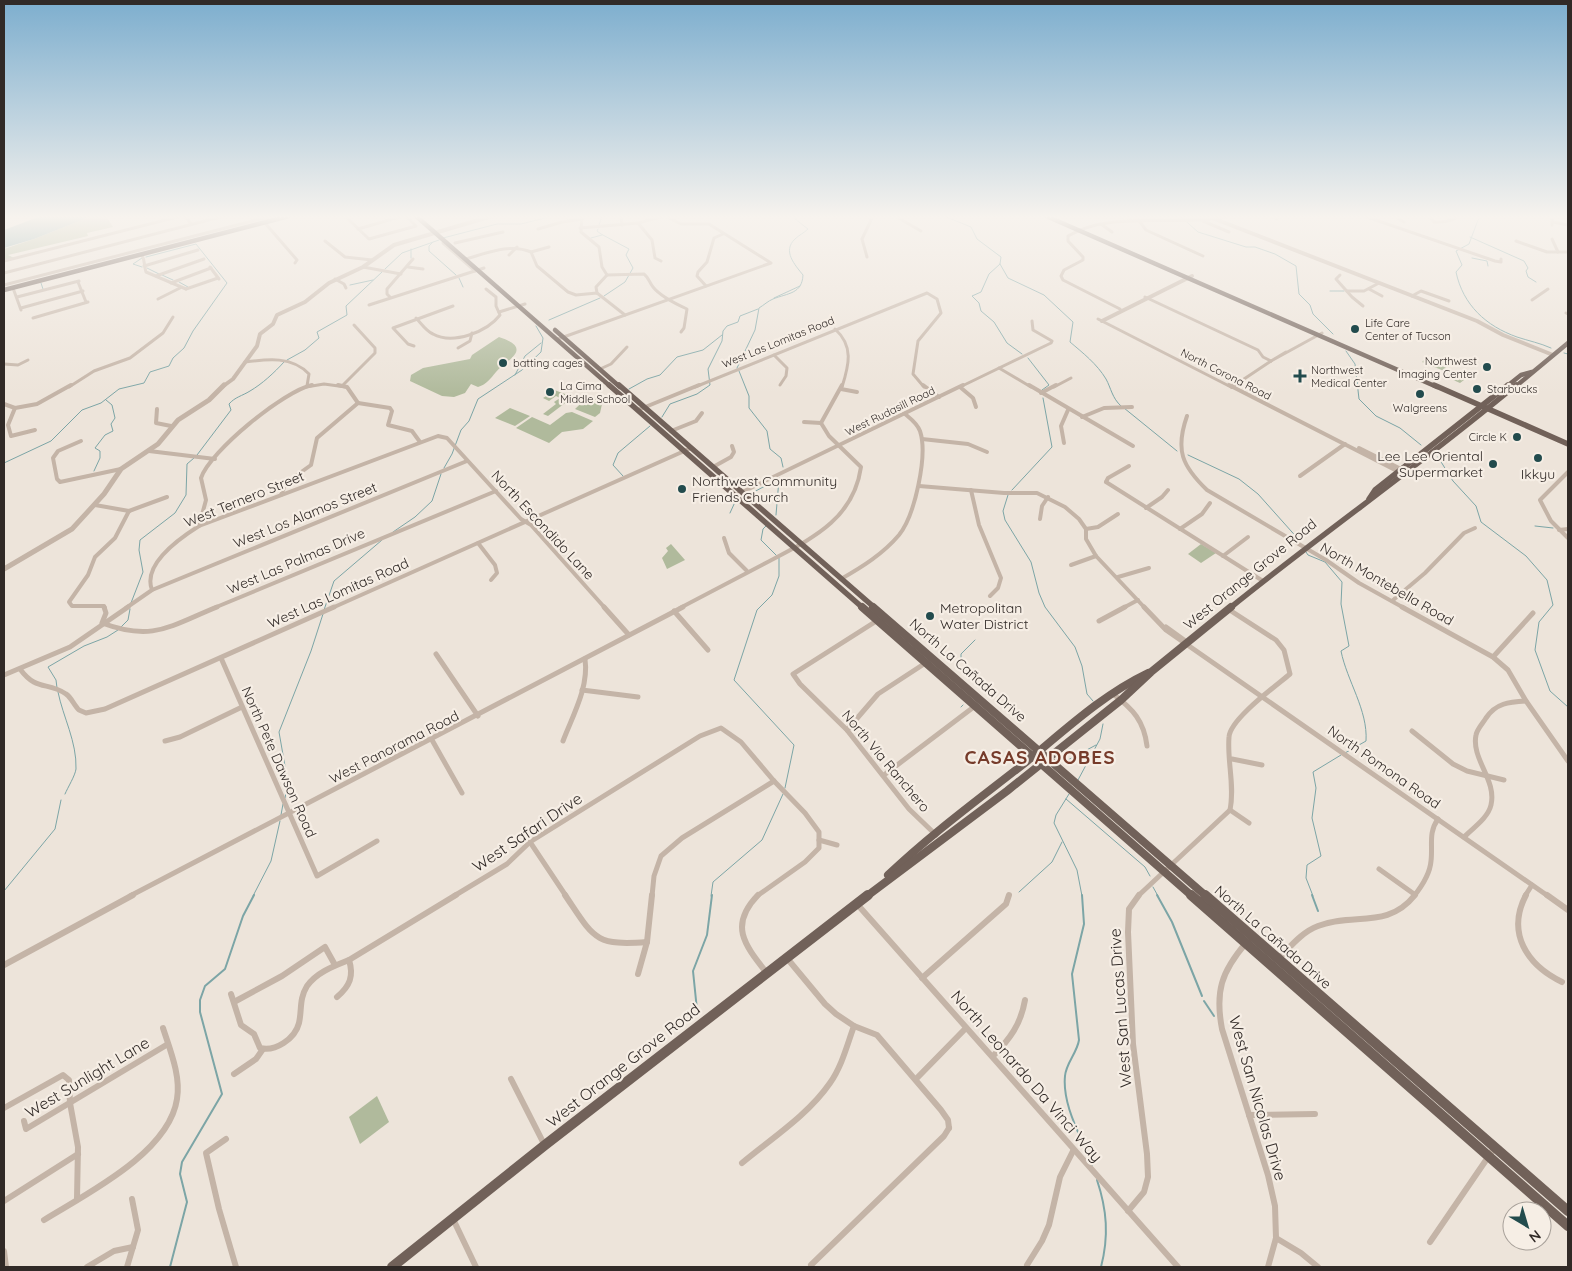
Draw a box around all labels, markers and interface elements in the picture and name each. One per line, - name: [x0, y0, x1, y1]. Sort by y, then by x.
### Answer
- street label: West Las Lomitas Road: [720, 313, 836, 371]
- place label: Life Care Center of Tucson: [1365, 316, 1451, 343]
- marker: Life Care Center of Tucson: [1349, 323, 1361, 335]
- street label: North Corona Road: [1178, 345, 1274, 403]
- place label: Northwest Imaging Center: [1398, 354, 1478, 381]
- place label: batting cages: [513, 356, 583, 370]
- marker: batting cages: [497, 357, 509, 369]
- marker: Northwest Imaging Center: [1481, 361, 1493, 373]
- place label: Northwest Medical Center: [1311, 363, 1388, 390]
- marker: Northwest Medical Center: [1293, 369, 1307, 383]
- place label: La Cima Middle School: [560, 379, 630, 406]
- place label: Starbucks: [1487, 382, 1537, 396]
- street label: West Rudasill Road: [843, 383, 937, 439]
- marker: Starbucks: [1471, 383, 1483, 395]
- marker: La Cima Middle School: [544, 386, 556, 398]
- marker: Walgreens: [1414, 388, 1426, 400]
- place label: Walgreens: [1393, 401, 1447, 415]
- place label: Circle K: [1469, 430, 1507, 444]
- marker: Circle K: [1511, 431, 1523, 443]
- place label: Lee Lee Oriental Supermarket: [1377, 447, 1483, 481]
- marker: Ikkyu: [1532, 452, 1544, 464]
- marker: Lee Lee Oriental Supermarket: [1487, 458, 1499, 470]
- place label: Ikkyu: [1521, 465, 1555, 483]
- street label: West Ternero Street: [181, 467, 307, 531]
- street label: North Escondido Lane: [488, 467, 598, 584]
- place label: Northwest Community Friends Church: [692, 472, 837, 506]
- street label: West Los Alamos Street: [231, 478, 380, 552]
- marker: Northwest Community Friends Church: [676, 483, 688, 495]
- street label: West Orange Grove Road: [1180, 515, 1320, 633]
- street label: West Las Palmas Drive: [224, 524, 368, 598]
- street label: North Montebella Road: [1317, 538, 1457, 630]
- street label: West Las Lomitas Road: [265, 554, 411, 632]
- place label: Metropolitan Water District: [940, 599, 1029, 633]
- marker: Metropolitan Water District: [924, 610, 936, 622]
- street label: North La Cañada Drive: [906, 614, 1030, 726]
- street label: North Pete Dawson Road: [237, 684, 321, 840]
- street label: West Panorama Road: [326, 706, 462, 788]
- street label: North Via Ranchero: [838, 706, 934, 816]
- street label: North Pomona Road: [1324, 721, 1444, 813]
- district label: CASAS ADOBES: [964, 745, 1116, 769]
- street label: West Safari Drive: [468, 788, 586, 876]
- street label: North La Cañada Drive: [1211, 881, 1335, 993]
- street label: West San Lucas Drive: [1104, 928, 1136, 1088]
- street label: North Leonardo Da Vinci Way: [947, 986, 1107, 1166]
- street label: West Orange Grove Road: [542, 999, 704, 1131]
- street label: West San Nicolas Drive: [1225, 1013, 1291, 1183]
- street label: West Sunlight Lane: [21, 1032, 153, 1122]
- north arrow: [1502, 1201, 1552, 1251]
- text: N: [1525, 1226, 1545, 1247]

